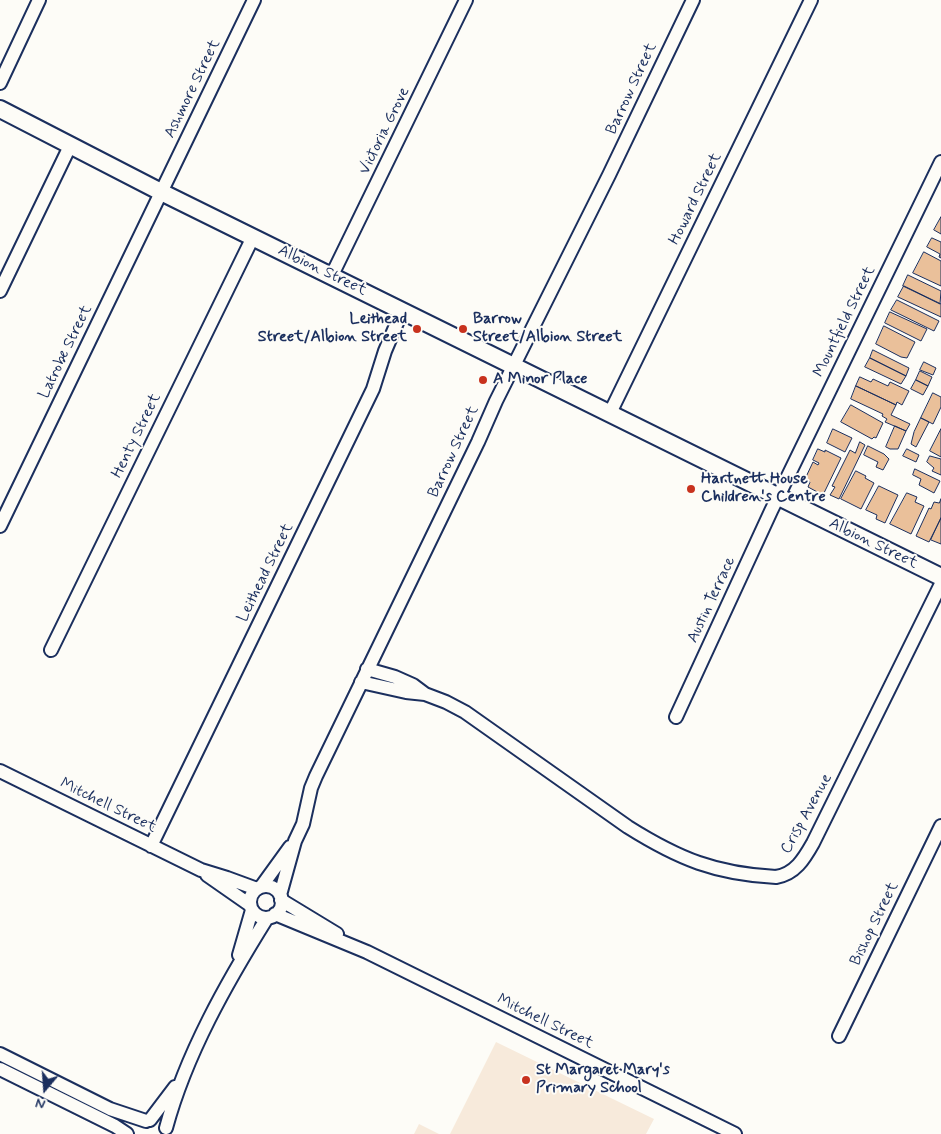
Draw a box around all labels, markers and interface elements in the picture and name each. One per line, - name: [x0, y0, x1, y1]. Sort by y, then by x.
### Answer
- street label: Ashmore Street: [161, 37, 225, 141]
- street label: Barrow Street: [602, 40, 662, 138]
- street label: Victoria Grove: [356, 84, 414, 178]
- street label: Howard Street: [665, 150, 727, 248]
- street label: Albion Street: [274, 241, 370, 301]
- street label: Mountfield Street: [810, 263, 880, 381]
- street label: Latrobe Street: [35, 302, 97, 402]
- place label: Leithead Street/Albion Street: [258, 310, 407, 348]
- place label: Barrow Street/Albion Street: [473, 310, 622, 348]
- marker: Leithead Street/Albion Street: [411, 323, 423, 335]
- marker: Barrow Street/Albion Street: [457, 323, 469, 335]
- place label: A Minor Place: [493, 370, 587, 390]
- marker: A Minor Place: [477, 374, 489, 386]
- street label: Henty Street: [108, 390, 166, 482]
- street label: Barrow Street: [424, 403, 484, 501]
- place label: Hartnett House Children's Centre: [701, 470, 826, 508]
- marker: Hartnett House Children's Centre: [685, 483, 697, 495]
- street label: Albion Street: [825, 514, 921, 574]
- street label: Leithead Street: [234, 520, 298, 626]
- street label: Austin Terrace: [684, 554, 740, 646]
- street label: Crisp Avenue: [777, 771, 837, 857]
- street label: Mitchell Street: [57, 774, 159, 838]
- street label: Bishop Street: [847, 879, 903, 969]
- street label: Mitchell Street: [494, 990, 596, 1054]
- place label: St Margaret Mary's Primary School: [536, 1061, 670, 1099]
- north arrow: [20, 1064, 70, 1114]
- marker: St Margaret Mary's Primary School: [520, 1074, 532, 1086]
- text: N: [33, 1093, 48, 1113]

